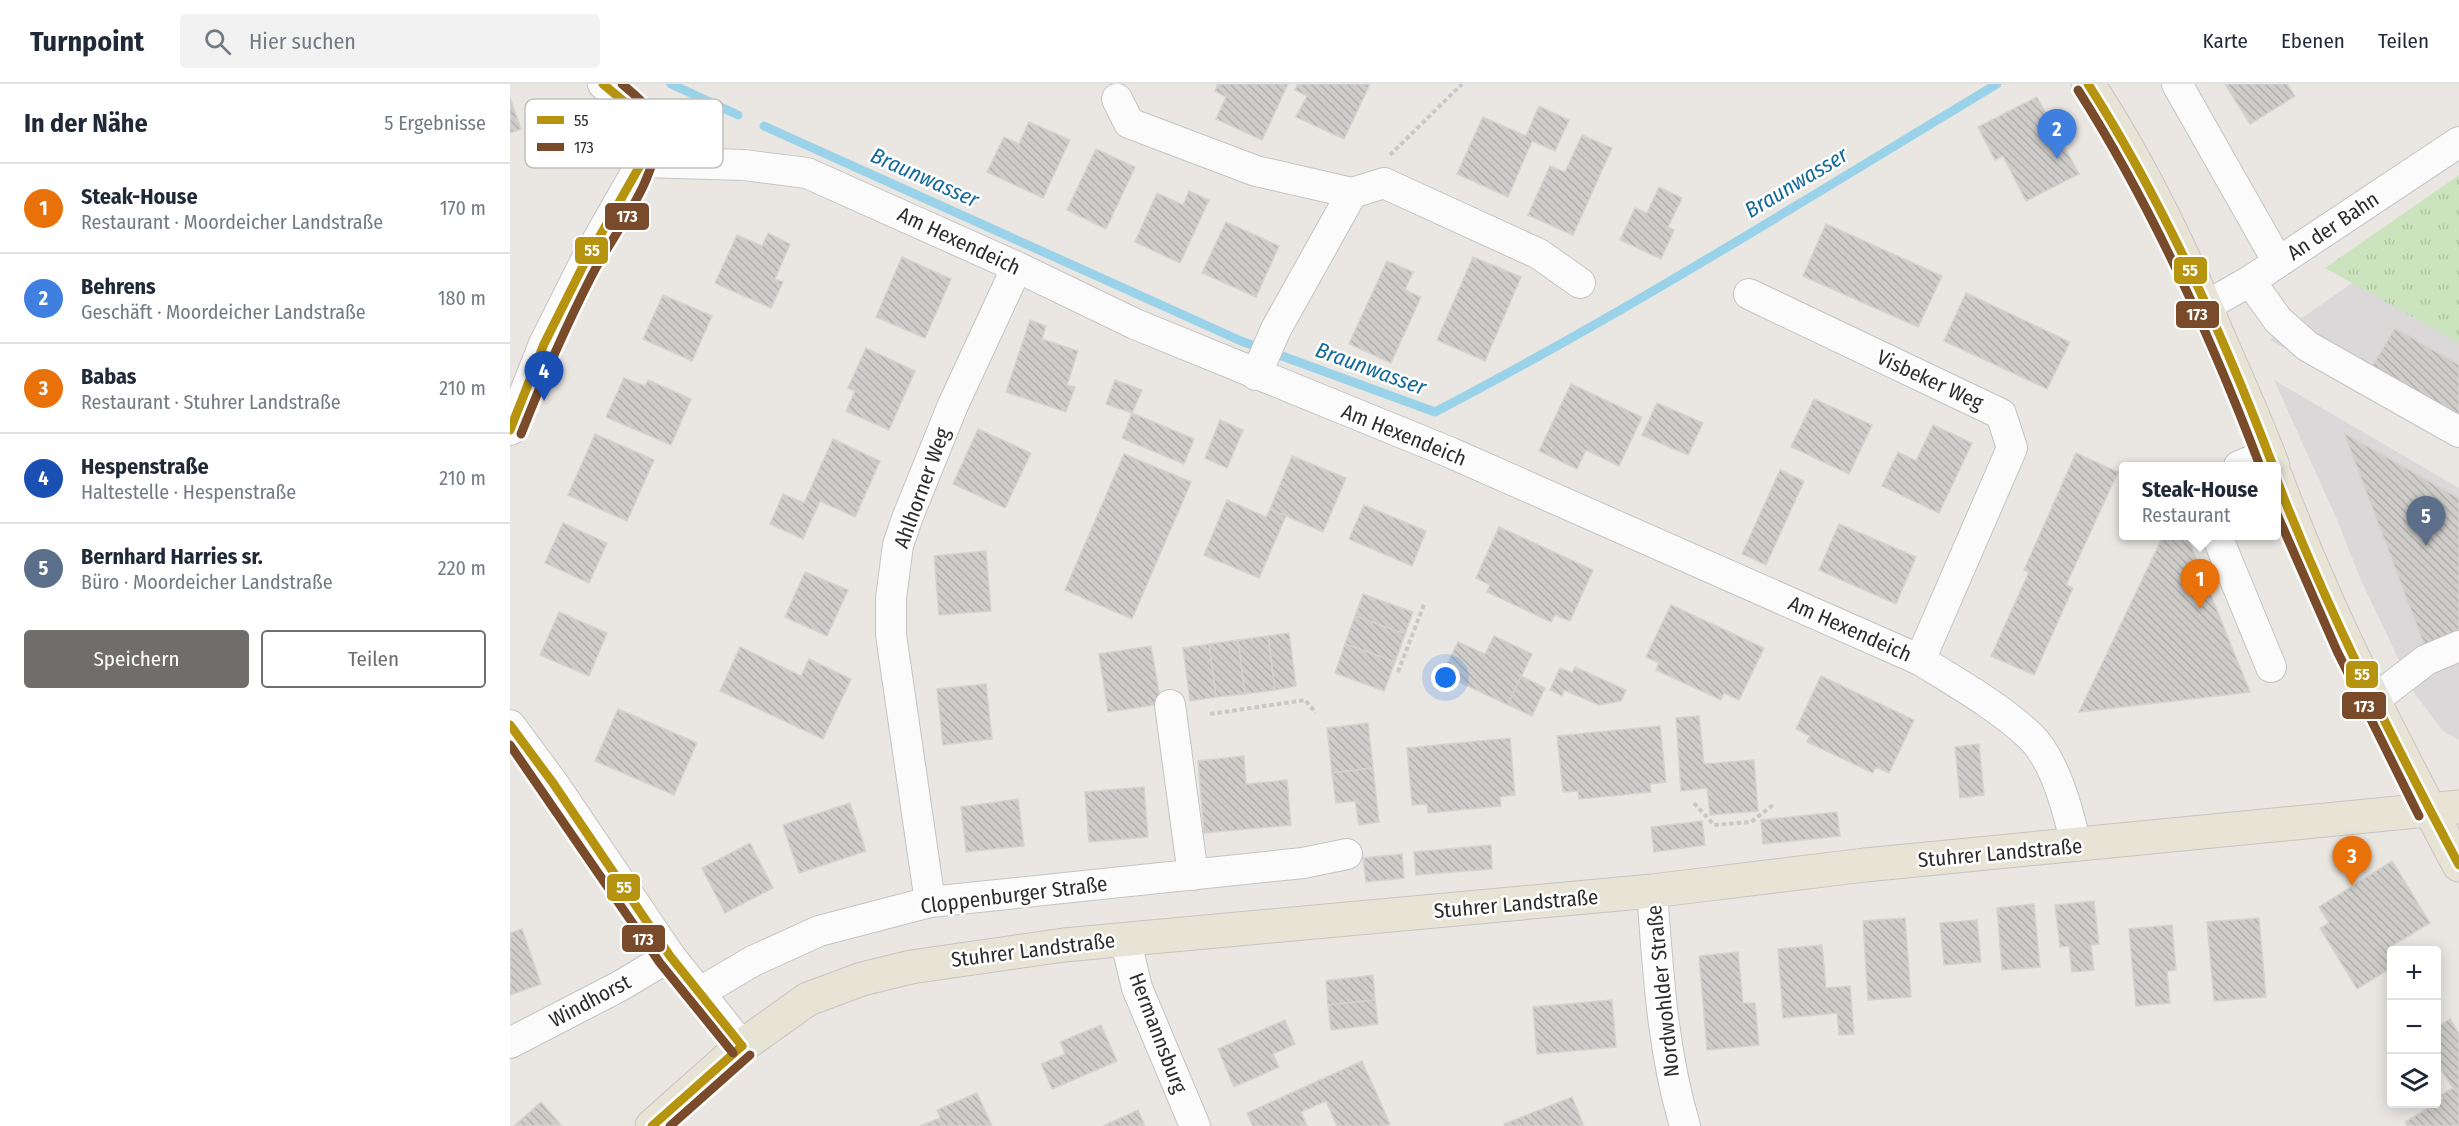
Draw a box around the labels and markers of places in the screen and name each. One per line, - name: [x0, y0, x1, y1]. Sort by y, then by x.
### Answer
- pin: 2: [2038, 110, 2076, 159]
- pin: 4: [525, 352, 564, 401]
- pin: 5: [2406, 496, 2446, 546]
- pin: 1: [2180, 560, 2220, 609]
- pin: 3: [2332, 836, 2372, 886]

